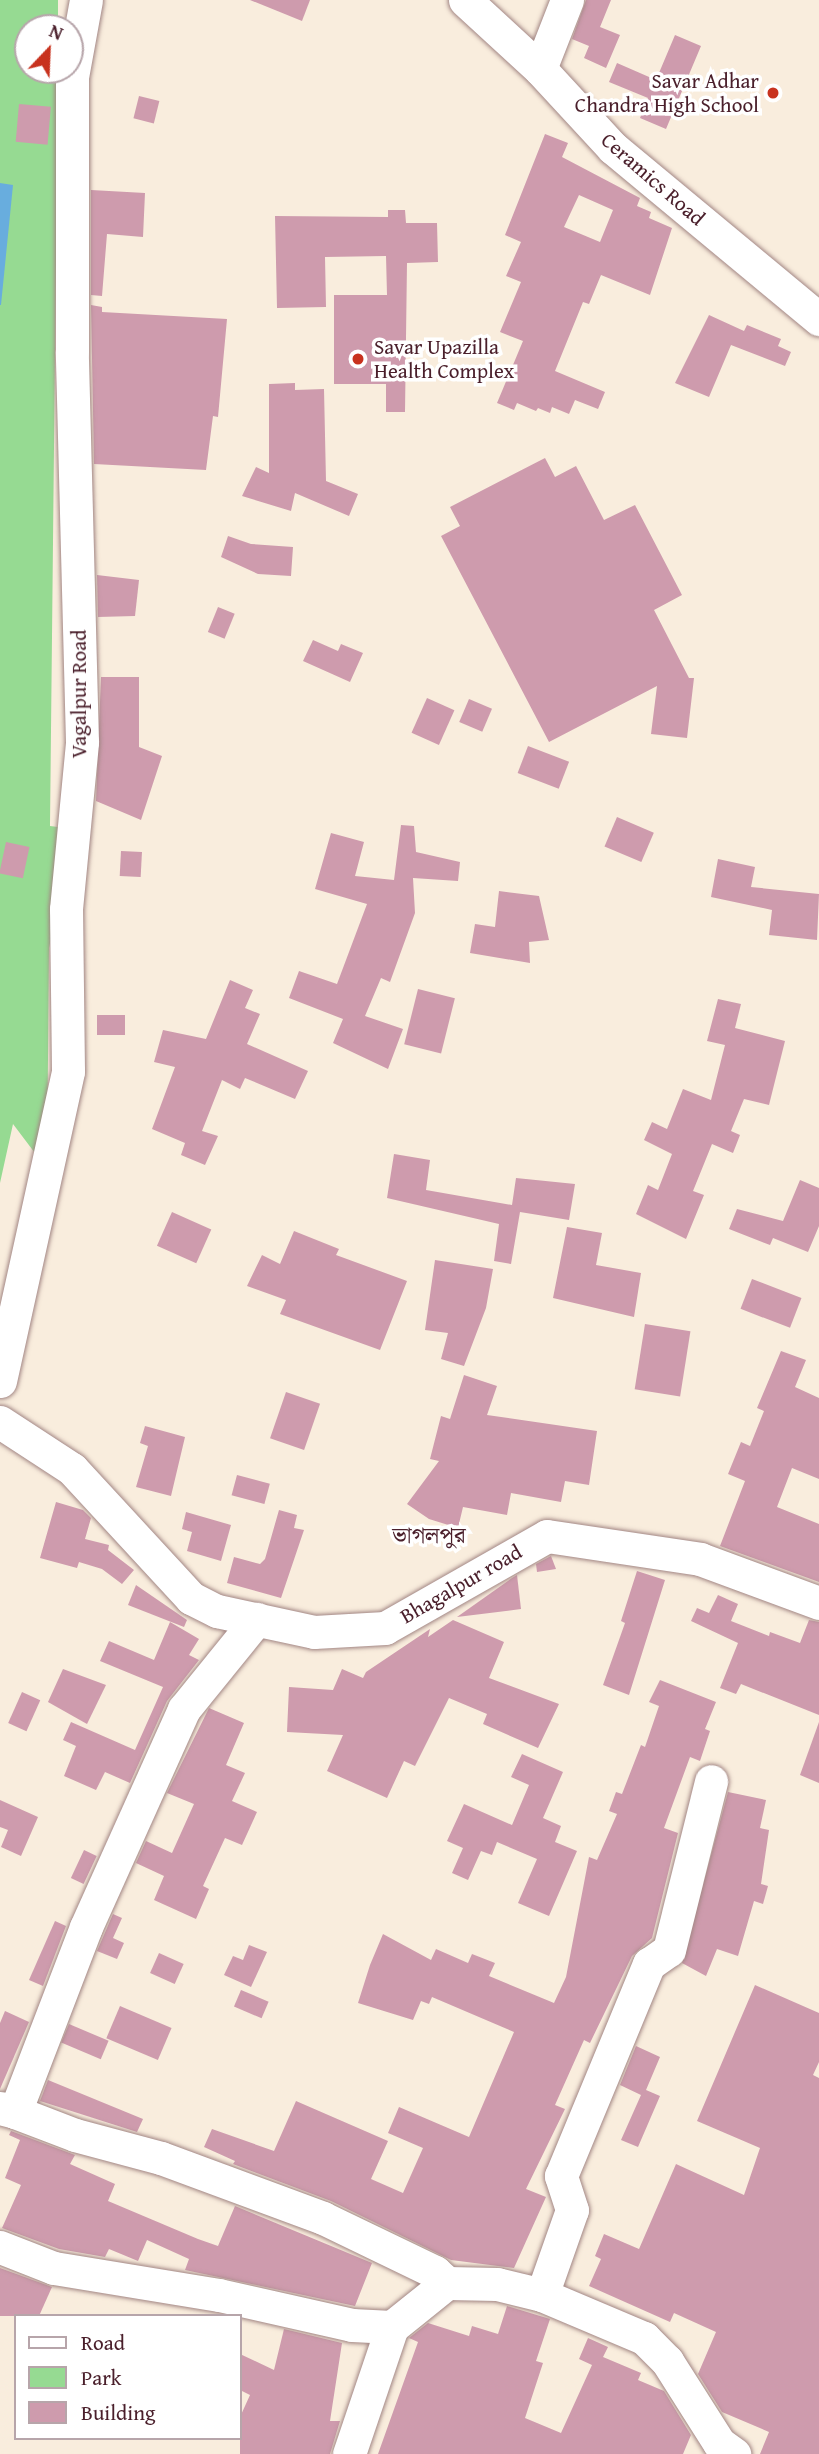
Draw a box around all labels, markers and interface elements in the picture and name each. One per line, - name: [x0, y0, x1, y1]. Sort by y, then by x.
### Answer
- north arrow: [14, 14, 84, 84]
- text: N: [45, 16, 68, 47]
- place label: Savar Adhar Chandra High School: [575, 68, 759, 118]
- marker: Savar Adhar Chandra High School: [765, 85, 781, 101]
- street label: Ceramics Road: [596, 127, 710, 231]
- place label: Savar Upazilla Health Complex: [374, 334, 514, 384]
- marker: Savar Upazilla Health Complex: [348, 349, 368, 369]
- street label: Vagalpur Road: [66, 630, 92, 758]
- district label: ভাগলপুর: [392, 1521, 466, 1549]
- street label: Bhagalpur road: [396, 1539, 526, 1629]
- legend: [14, 2314, 242, 2440]
- text: Road: [81, 2327, 125, 2358]
- text: Park: [81, 2362, 122, 2393]
- text: Building: [81, 2397, 155, 2428]

